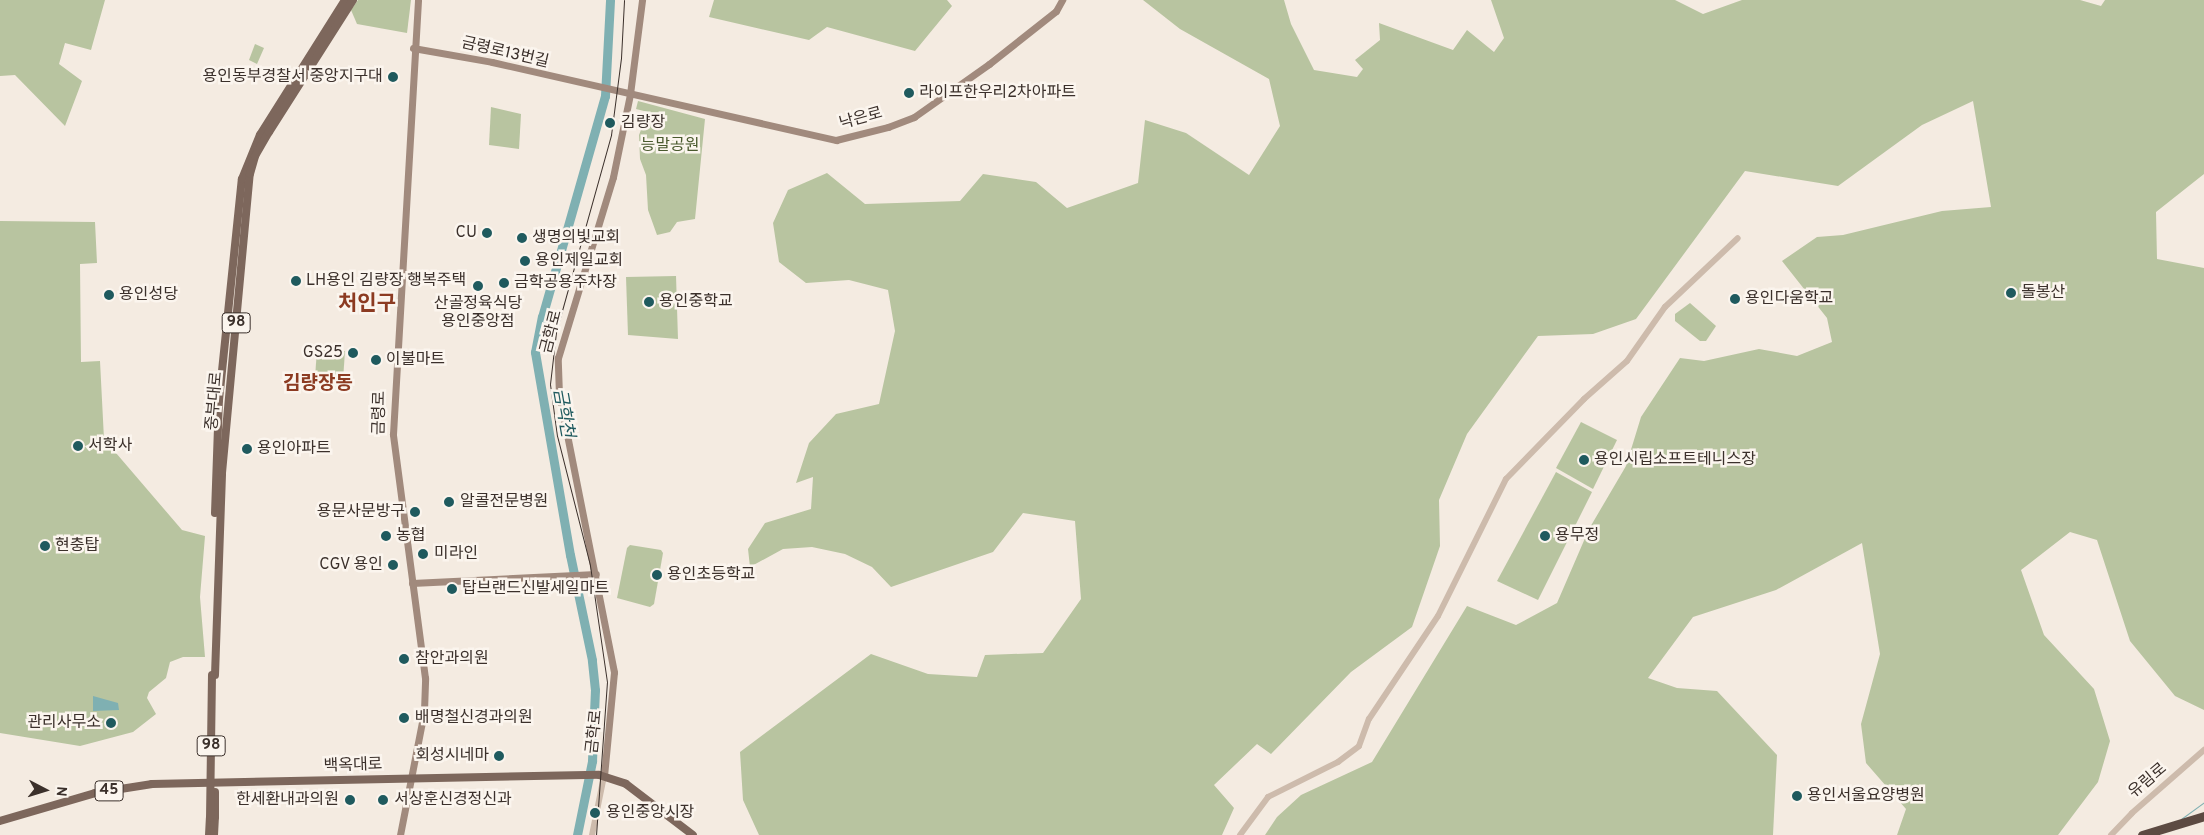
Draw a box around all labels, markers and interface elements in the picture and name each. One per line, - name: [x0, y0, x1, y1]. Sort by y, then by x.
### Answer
- street label: 금령로13번길: [459, 34, 551, 72]
- place label: 용인동부경찰서 중앙지구대: [203, 67, 383, 87]
- marker: 용인동부경찰서 중앙지구대: [387, 71, 399, 83]
- place label: 라이프한우리2차아파트: [919, 83, 1076, 103]
- marker: 라이프한우리2차아파트: [903, 87, 915, 99]
- street label: 낙은로: [837, 104, 885, 134]
- place label: 김량장: [621, 113, 665, 133]
- marker: 김량장: [603, 116, 617, 130]
- park label: 능말공원: [641, 136, 699, 156]
- place label: CU: [456, 223, 477, 243]
- marker: CU: [481, 227, 493, 239]
- place label: 생명의빛교회: [532, 228, 620, 248]
- marker: 생명의빛교회: [516, 232, 528, 244]
- place label: 용인제일교회: [535, 251, 623, 271]
- marker: 용인제일교회: [519, 255, 531, 267]
- place label: LH용인 김량장 행복주택: [306, 271, 466, 291]
- place label: 금학공용주차장: [514, 273, 617, 293]
- marker: LH용인 김량장 행복주택: [290, 275, 302, 287]
- marker: 금학공용주차장: [498, 277, 510, 289]
- marker: 산골정육식당 용인중앙점: [472, 280, 484, 292]
- place label: 돌봉산: [2021, 283, 2065, 303]
- place label: 용인성당: [119, 285, 178, 305]
- marker: 돌봉산: [2005, 287, 2017, 299]
- marker: 용인성당: [103, 289, 115, 301]
- place label: 용인다움학교: [1745, 289, 1833, 309]
- district label: 처인구: [338, 292, 396, 318]
- place label: 용인중학교: [659, 292, 733, 312]
- marker: 용인다움학교: [1729, 293, 1741, 305]
- place label: 산골정육식당 용인중앙점: [434, 294, 522, 332]
- marker: 용인중학교: [643, 296, 655, 308]
- street label: 금학로: [537, 308, 567, 356]
- road number: 98: [221, 310, 251, 336]
- place label: GS25: [303, 343, 343, 363]
- marker: GS25: [347, 347, 359, 359]
- place label: 이불마트: [386, 350, 445, 370]
- marker: 이불마트: [370, 354, 382, 366]
- street label: 중부대로: [203, 371, 227, 431]
- district label: 김량장동: [283, 374, 353, 396]
- water label: 금학천: [547, 387, 577, 439]
- street label: 금령로: [370, 391, 390, 435]
- place label: 서학사: [88, 436, 132, 456]
- place label: 용인아파트: [257, 439, 331, 459]
- marker: 서학사: [72, 440, 84, 452]
- marker: 용인아파트: [241, 443, 253, 455]
- place label: 용인시립소프트테니스장: [1594, 450, 1756, 470]
- marker: 용인시립소프트테니스장: [1578, 454, 1590, 466]
- place label: 알콜전문병원: [460, 492, 548, 512]
- marker: 알콜전문병원: [442, 495, 456, 509]
- place label: 용문사문방구: [317, 502, 405, 522]
- marker: 용문사문방구: [409, 506, 421, 518]
- place label: 농협: [396, 526, 425, 546]
- place label: 용무정: [1555, 526, 1599, 546]
- marker: 농협: [380, 530, 392, 542]
- marker: 용무정: [1539, 530, 1551, 542]
- place label: 현충탑: [55, 536, 99, 556]
- marker: 현충탑: [39, 540, 51, 552]
- place label: 미라인: [434, 544, 478, 564]
- marker: 미라인: [416, 547, 430, 561]
- place label: CGV 용인: [319, 555, 383, 575]
- marker: CGV 용인: [387, 559, 399, 571]
- place label: 용인초등학교: [667, 565, 755, 585]
- marker: 용인초등학교: [651, 569, 663, 581]
- place label: 탑브랜드신발세일마트: [462, 579, 609, 599]
- marker: 탑브랜드신발세일마트: [446, 583, 458, 595]
- place label: 참안과의원: [415, 649, 489, 669]
- marker: 참안과의원: [397, 652, 411, 666]
- place label: 배명철신경과의원: [415, 708, 533, 728]
- street label: 금학로: [583, 709, 607, 755]
- marker: 배명철신경과의원: [397, 711, 411, 725]
- place label: 관리사무소: [27, 713, 101, 733]
- marker: 관리사무소: [105, 717, 117, 729]
- road number: 98: [196, 734, 226, 758]
- place label: 회성시네마: [415, 746, 489, 766]
- marker: 회성시네마: [493, 750, 505, 762]
- street label: 백옥대로: [323, 755, 383, 777]
- street label: 유림로: [2125, 759, 2171, 803]
- north arrow: [20, 765, 70, 815]
- road number: 45: [94, 778, 124, 804]
- text: N: [52, 786, 69, 797]
- place label: 용인서울요양병원: [1807, 786, 1925, 806]
- place label: 한세환내과의원: [236, 790, 339, 810]
- place label: 서상훈신경정신과: [394, 790, 512, 810]
- marker: 용인서울요양병원: [1791, 790, 1803, 802]
- marker: 한세환내과의원: [343, 793, 357, 807]
- marker: 서상훈신경정신과: [376, 793, 390, 807]
- place label: 용인중앙시장: [606, 803, 694, 823]
- marker: 용인중앙시장: [588, 806, 602, 820]

